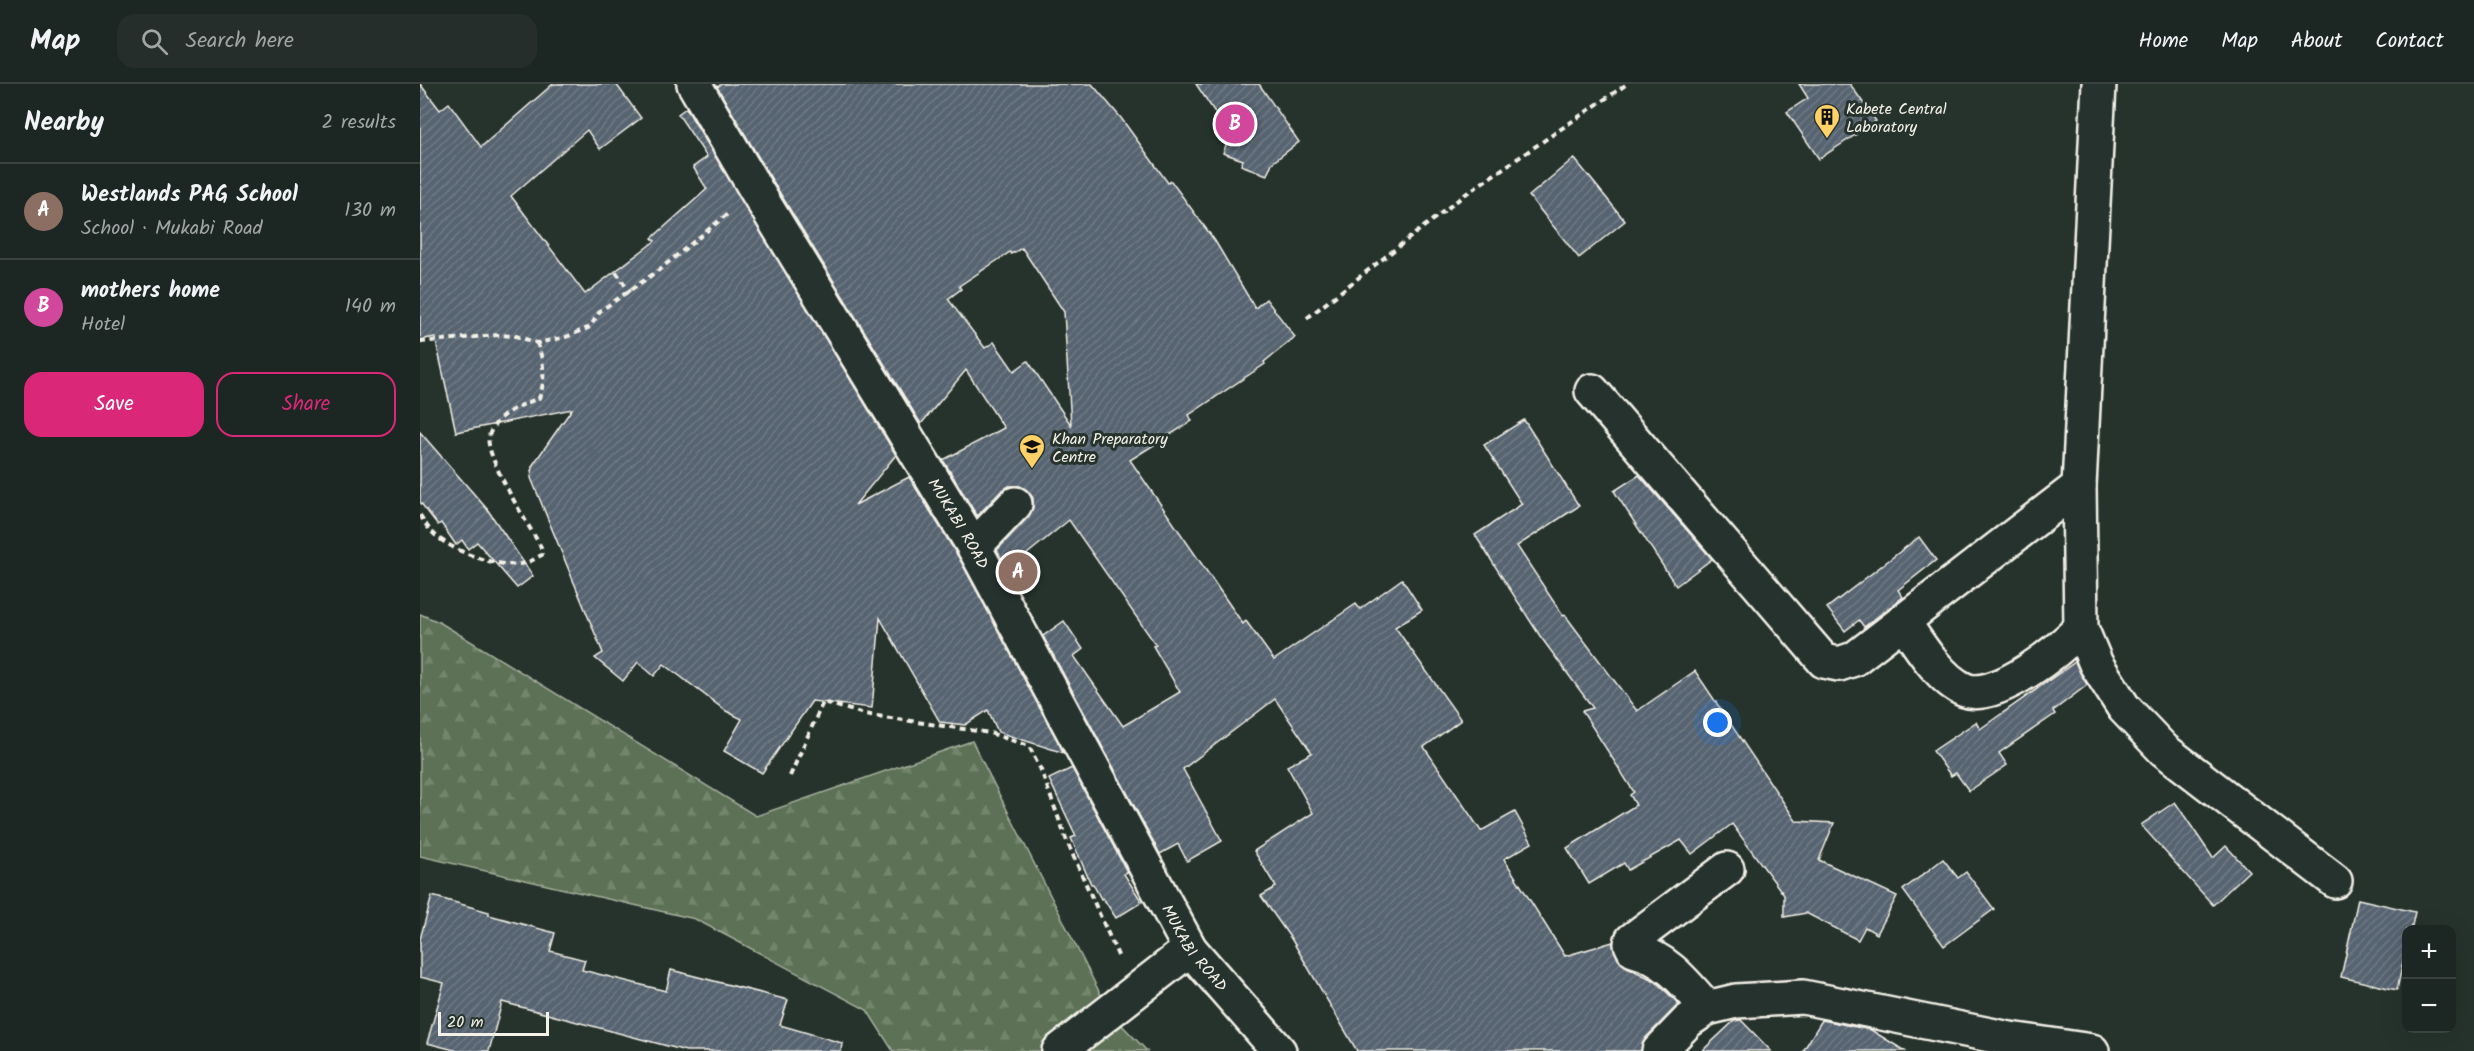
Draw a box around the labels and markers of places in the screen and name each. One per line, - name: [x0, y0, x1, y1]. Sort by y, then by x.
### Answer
- place label: Kabete Central Laboratory: [1846, 97, 1947, 140]
- pin: B: [1216, 102, 1254, 147]
- building icon: Kabete Central Laboratory: [1812, 102, 1842, 140]
- place label: Khan Preparatory Centre: [1052, 427, 1168, 470]
- school or university icon: Khan Preparatory Centre: [1017, 432, 1047, 470]
- pin: A: [998, 550, 1038, 594]

